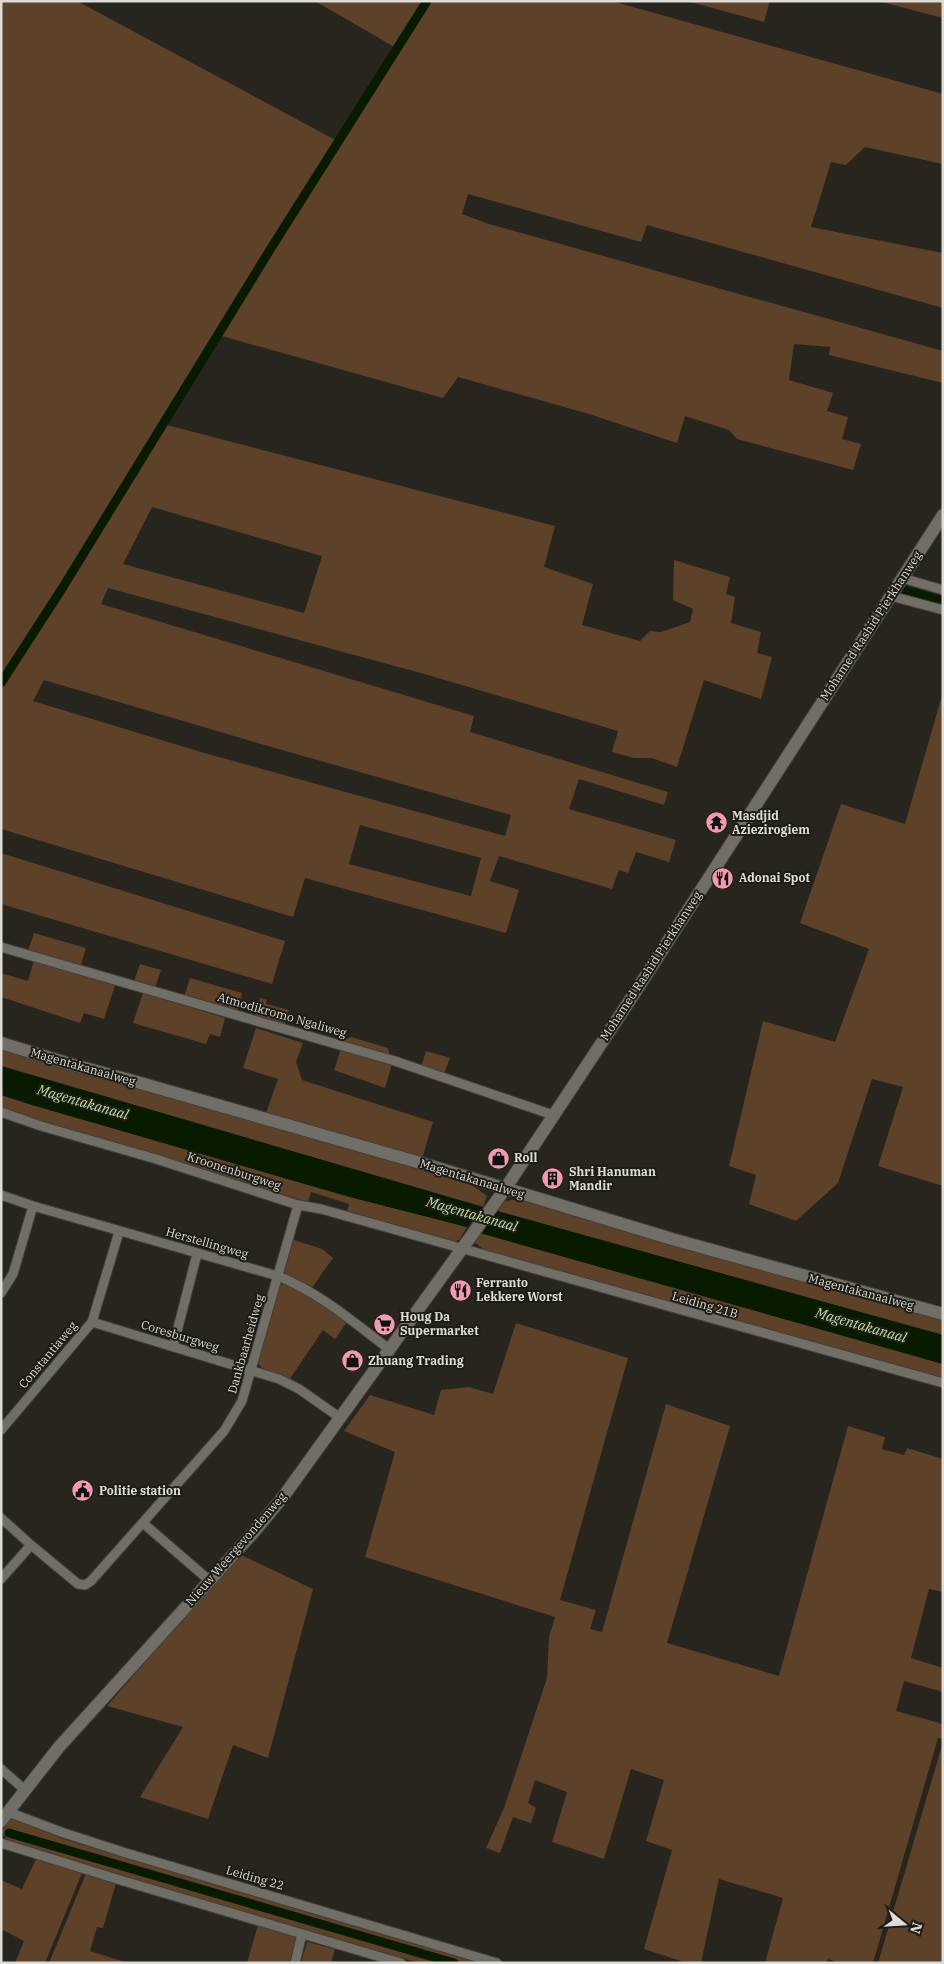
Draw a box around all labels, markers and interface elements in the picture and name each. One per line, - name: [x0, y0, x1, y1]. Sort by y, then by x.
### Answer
- street label: Mohamed Rashid Pierkhanweg: [817, 548, 925, 703]
- place label: Masdjid Aziezirogiem: [732, 808, 810, 837]
- temple icon: Masdjid Aziezirogiem: [704, 811, 728, 835]
- restaurant icon: Adonai Spot: [711, 866, 735, 890]
- place label: Adonai Spot: [739, 870, 811, 885]
- street label: Mohamed Rashid Pierkhanweg: [597, 888, 705, 1043]
- street label: Atmodikromo Ngaliweg: [216, 989, 349, 1040]
- street label: Magentakanaalweg: [29, 1044, 138, 1089]
- water label: Magentakanaal: [34, 1080, 132, 1124]
- shop icon: Roll: [486, 1146, 510, 1170]
- street label: Kroonenburgweg: [185, 1148, 283, 1193]
- place label: Roll: [514, 1150, 537, 1165]
- street label: Magentakanaalweg: [418, 1155, 527, 1202]
- place label: Shri Hanuman Mandir: [569, 1164, 656, 1193]
- building icon: Shri Hanuman Mandir: [541, 1167, 565, 1191]
- water label: Magentakanaal: [423, 1192, 521, 1236]
- street label: Herstellingweg: [164, 1224, 251, 1262]
- street label: Magentakanaalweg: [807, 1270, 916, 1313]
- place label: Ferranto Lekkere Worst: [476, 1275, 563, 1304]
- restaurant icon: Ferranto Lekkere Worst: [448, 1278, 472, 1302]
- street label: Leiding 21B: [670, 1288, 740, 1321]
- street label: Dankbaarheidweg: [224, 1292, 267, 1395]
- water label: Magentakanaal: [812, 1303, 910, 1347]
- place label: Houg Da Supermarket: [400, 1309, 479, 1338]
- supermarket icon: Houg Da Supermarket: [372, 1312, 396, 1336]
- street label: Coresburgweg: [139, 1317, 221, 1355]
- street label: Constantiaweg: [15, 1318, 80, 1391]
- shop icon: Zhuang Trading: [340, 1349, 364, 1373]
- place label: Zhuang Trading: [368, 1353, 464, 1368]
- public building icon: Politie station: [71, 1479, 95, 1503]
- place label: Politie station: [99, 1483, 181, 1498]
- street label: Nieuw Weergevondenweg: [182, 1489, 289, 1608]
- street label: Leiding 22: [224, 1862, 286, 1893]
- north arrow: [879, 1899, 929, 1949]
- text: N: [906, 1920, 927, 1936]

